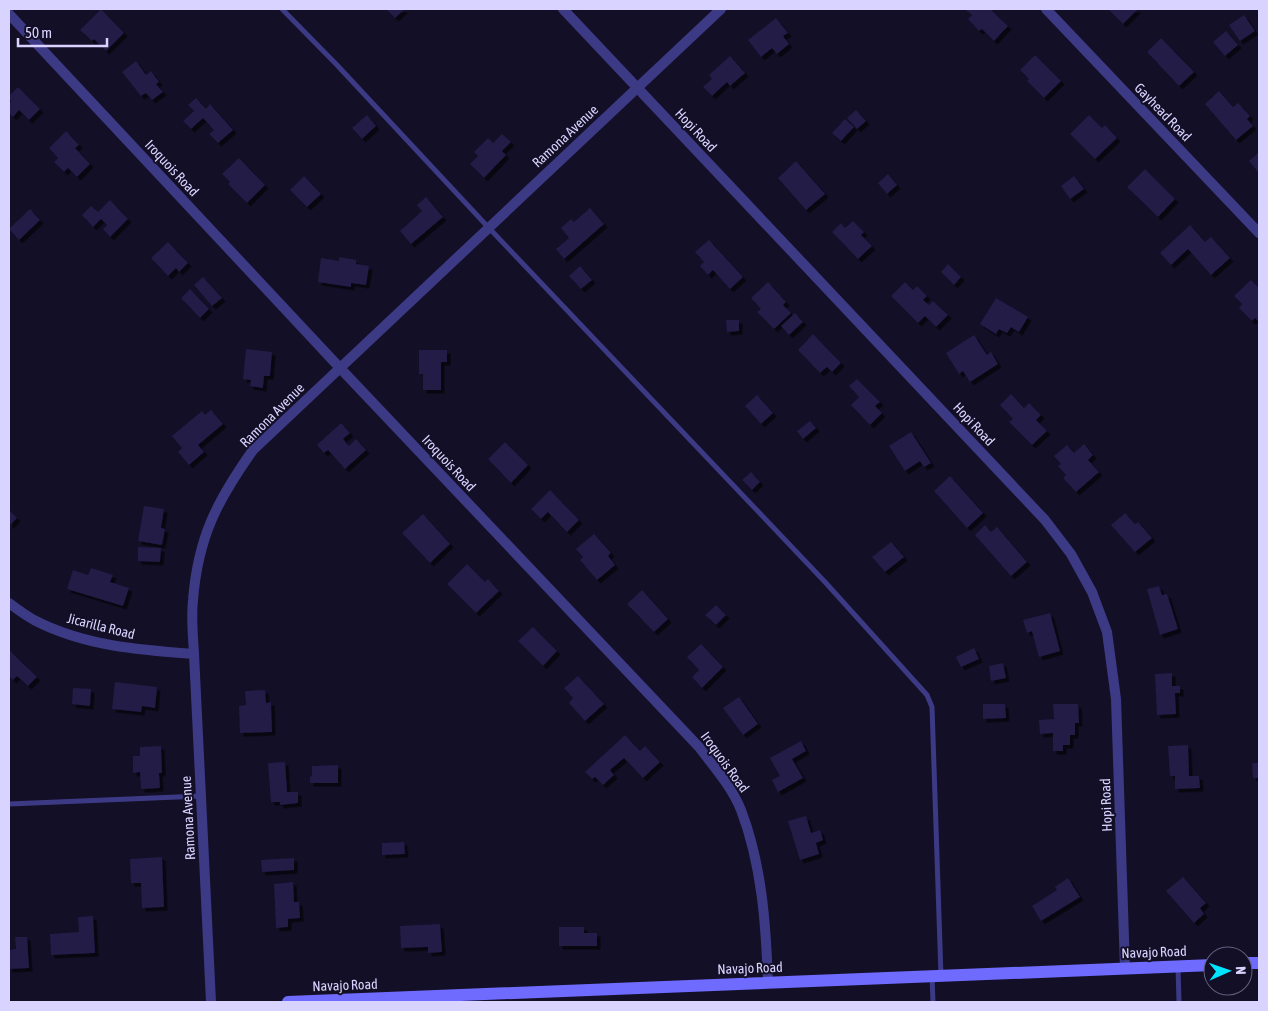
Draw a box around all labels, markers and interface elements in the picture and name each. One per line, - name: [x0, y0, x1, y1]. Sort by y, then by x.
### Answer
- scale bar: [18, 15, 106, 47]
- text: 50 m: [25, 24, 52, 41]
- street label: Gayhead Road: [1131, 80, 1195, 144]
- street label: Ramona Avenue: [529, 101, 601, 171]
- street label: Hopi Road: [672, 105, 720, 155]
- street label: Iroquois Road: [142, 137, 202, 199]
- street label: Ramona Avenue: [237, 380, 307, 450]
- street label: Hopi Road: [950, 399, 998, 449]
- street label: Iroquois Road: [419, 432, 479, 494]
- street label: Jicarilla Road: [65, 610, 137, 642]
- street label: Iroquois Road: [698, 729, 752, 795]
- street label: Ramona Avenue: [178, 776, 198, 860]
- street label: Hopi Road: [1097, 778, 1115, 832]
- street label: Navajo Road: [1121, 943, 1187, 961]
- north arrow: [1203, 946, 1253, 996]
- street label: Navajo Road: [717, 959, 783, 977]
- text: N: [1233, 966, 1249, 975]
- street label: Navajo Road: [312, 976, 378, 994]

